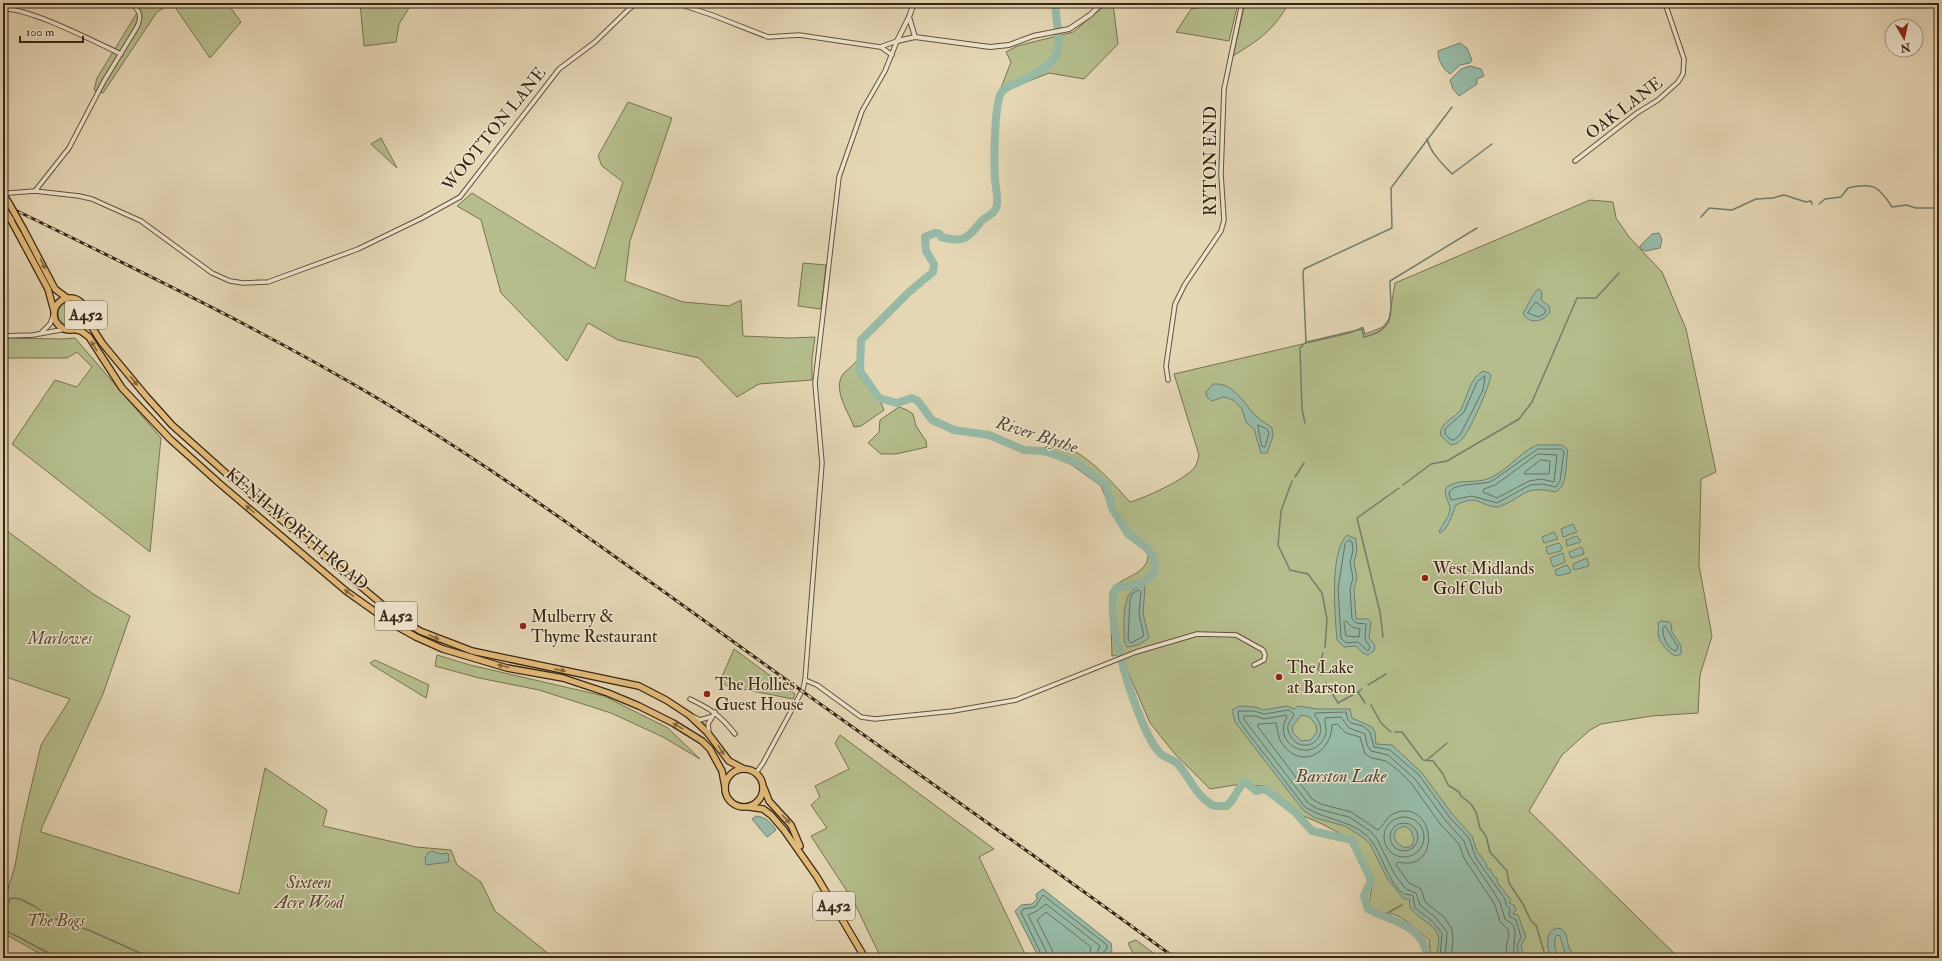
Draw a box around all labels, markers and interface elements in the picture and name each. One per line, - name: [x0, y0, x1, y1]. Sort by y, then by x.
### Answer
- scale bar: [20, 18, 83, 44]
- north arrow: [1884, 18, 1924, 58]
- text: 100 m: [26, 25, 55, 40]
- text: N: [1898, 40, 1912, 55]
- street label: WOOTTON LANE: [437, 63, 550, 196]
- street label: OAK LANE: [1581, 72, 1667, 144]
- street label: RYTON END: [1200, 106, 1221, 216]
- one-way arrow: [40, 258, 46, 270]
- road number: A452: [65, 301, 107, 329]
- one-way arrow: [91, 340, 98, 352]
- one-way arrow: [130, 376, 138, 387]
- water label: River Blythe: [992, 411, 1082, 459]
- street label: KENILWORTH ROAD: [221, 463, 373, 595]
- one-way arrow: [244, 505, 255, 514]
- place label: West Midlands Golf Club: [1432, 558, 1534, 599]
- marker: West Midlands Golf Club: [1420, 573, 1430, 583]
- one-way arrow: [344, 589, 355, 597]
- road number: A452: [375, 602, 417, 630]
- place label: Mulberry & Thyme Restaurant: [531, 606, 658, 648]
- marker: Mulberry & Thyme Restaurant: [518, 621, 528, 631]
- park label: Marlowes: [27, 628, 92, 649]
- one-way arrow: [429, 634, 440, 640]
- place label: The Lake at Barston: [1287, 657, 1356, 698]
- one-way arrow: [497, 663, 509, 669]
- one-way arrow: [554, 668, 566, 674]
- marker: The Lake at Barston: [1274, 672, 1284, 682]
- place label: The Hollies Guest House: [715, 674, 804, 715]
- marker: The Hollies Guest House: [702, 689, 712, 699]
- one-way arrow: [672, 723, 684, 730]
- one-way arrow: [717, 744, 724, 756]
- water label: Barston Lake: [1295, 765, 1387, 788]
- one-way arrow: [781, 815, 790, 824]
- park label: Sixteen Acre Wood: [273, 872, 344, 913]
- road number: A452: [813, 892, 855, 920]
- park label: The Bogs: [27, 910, 85, 931]

